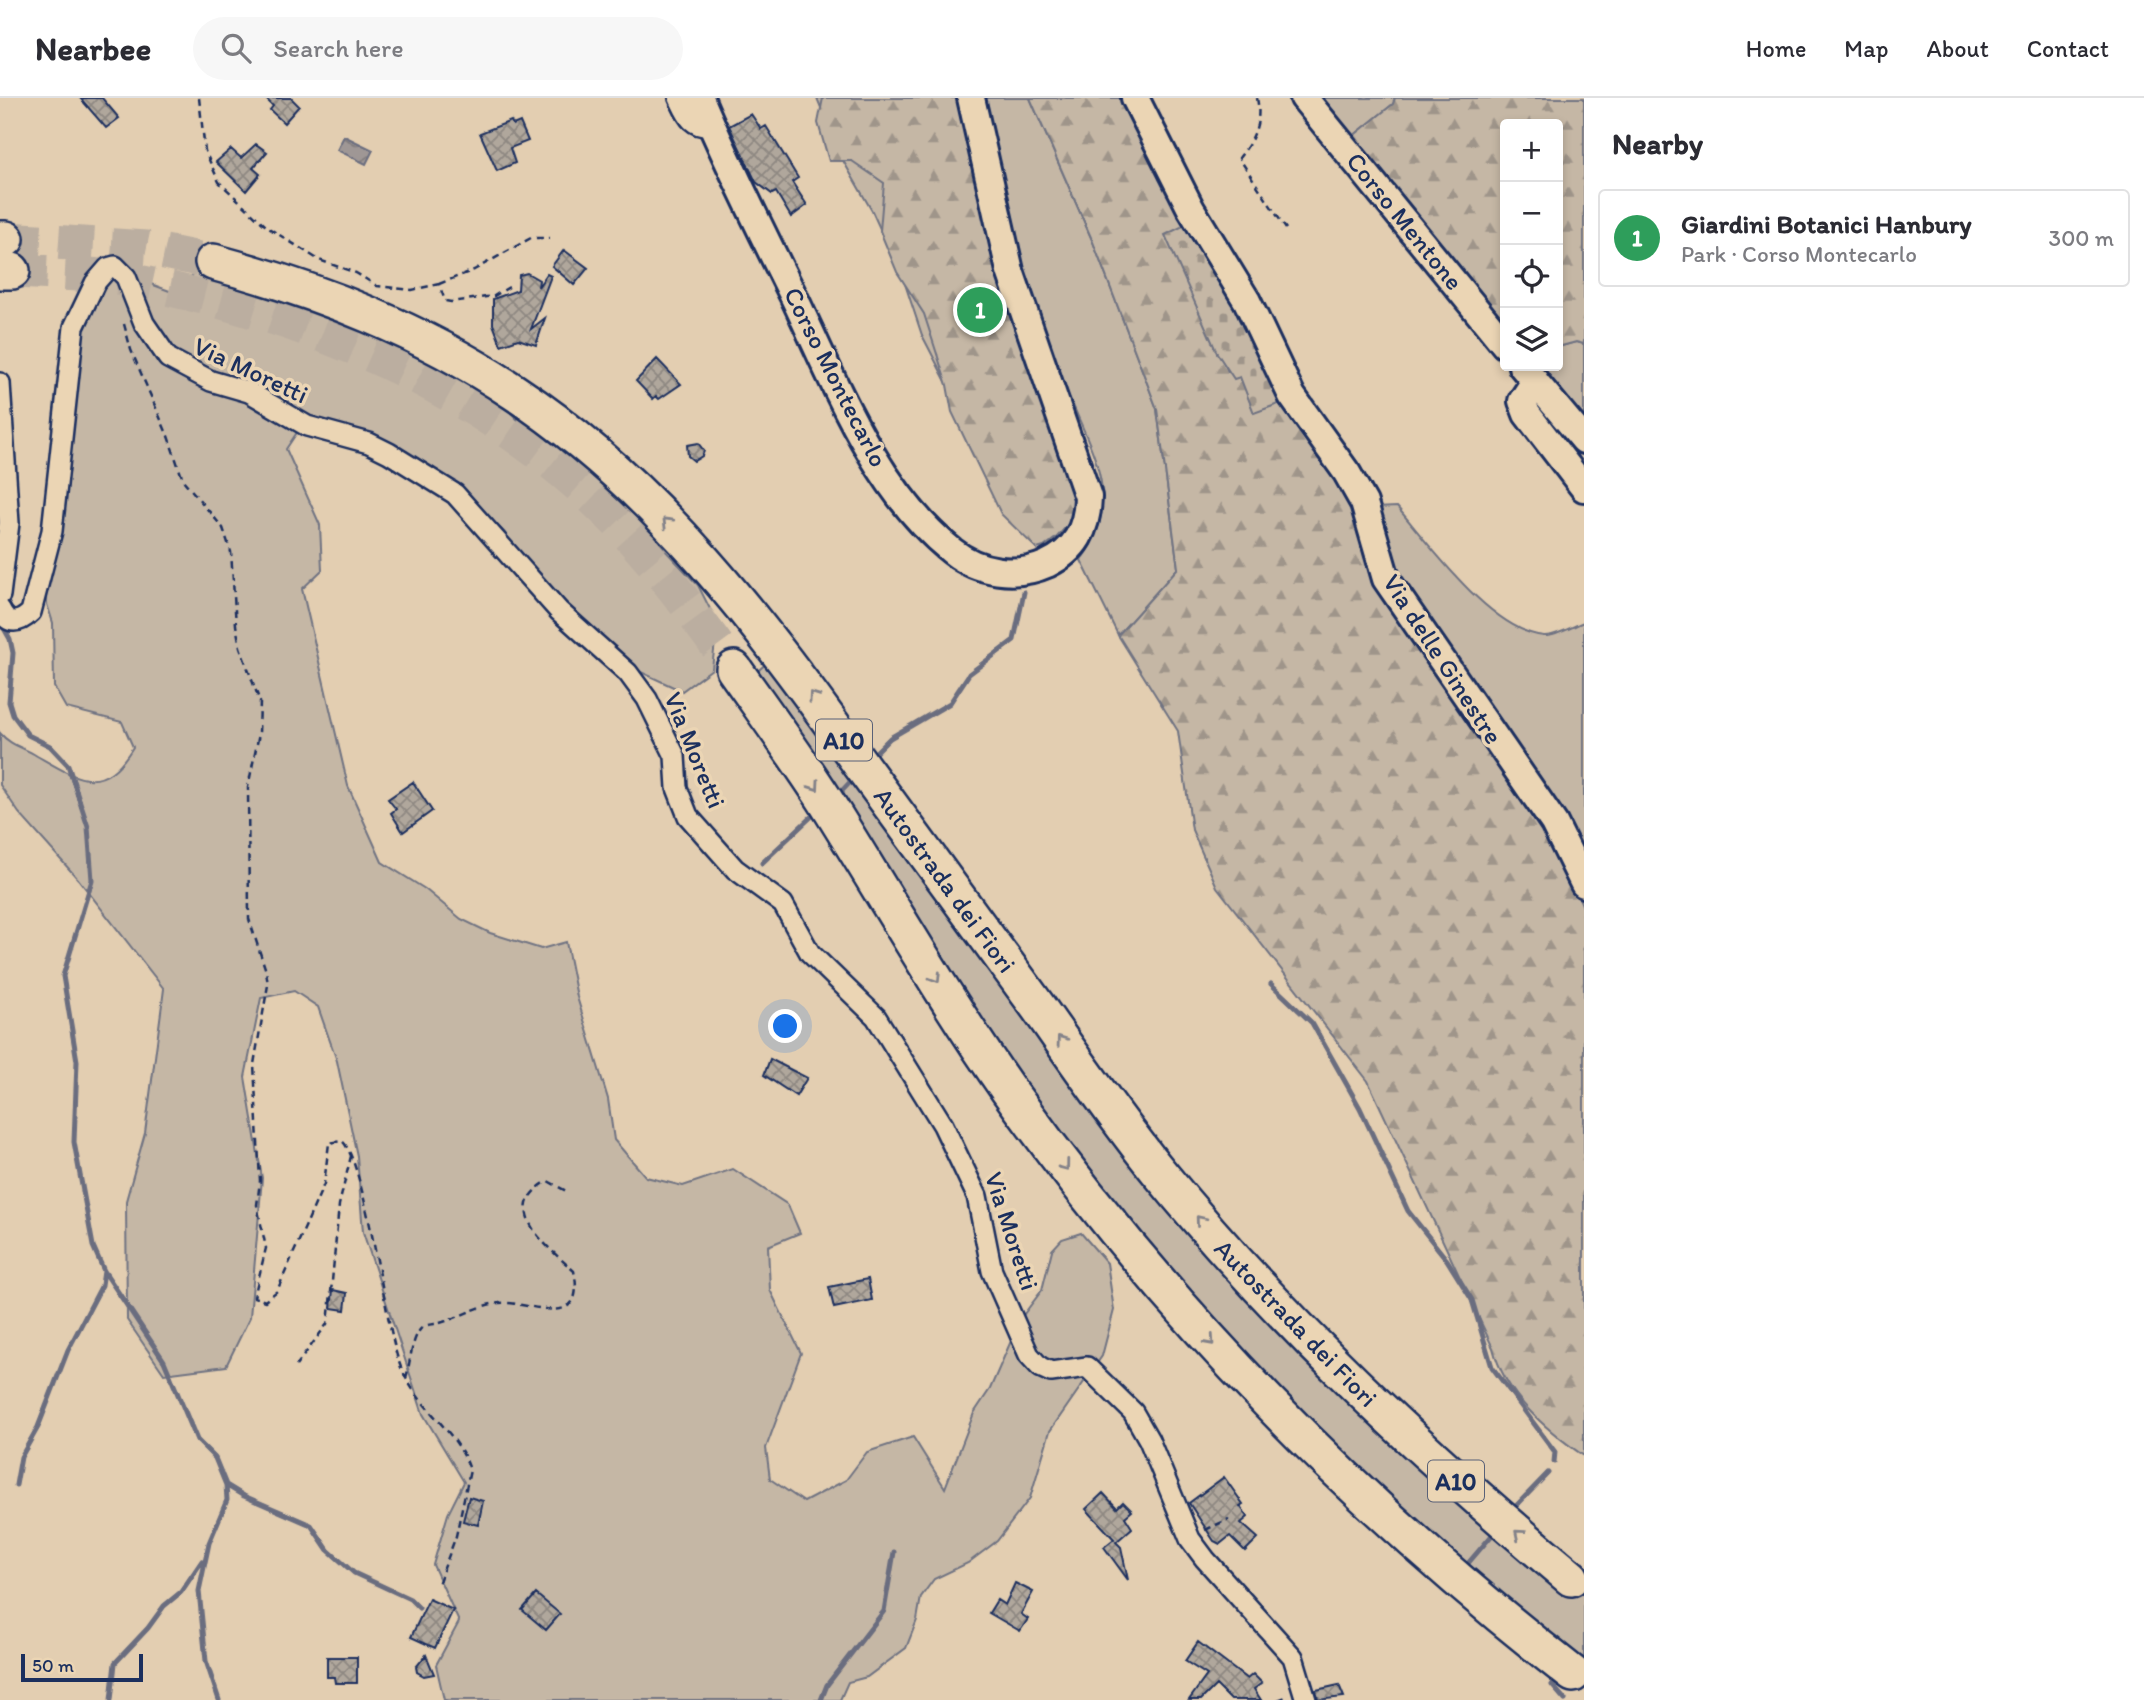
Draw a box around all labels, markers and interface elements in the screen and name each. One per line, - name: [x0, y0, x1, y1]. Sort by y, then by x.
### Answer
- search box: [193, 17, 683, 80]
- text: Nearbee: [35, 29, 151, 68]
- icon: search: [217, 29, 255, 67]
- text: Search here: [273, 32, 404, 64]
- text: Home: [1746, 34, 1806, 63]
- text: Map: [1844, 34, 1888, 63]
- text: About: [1926, 34, 1989, 63]
- text: Contact: [2027, 34, 2109, 63]
- map controls: [1500, 119, 1563, 371]
- button: +: [1500, 119, 1563, 182]
- text: Nearby: [1612, 125, 1703, 162]
- street label: Corso Mentone: [1340, 145, 1470, 297]
- button: −: [1500, 182, 1563, 245]
- text: Giardini Botanici Hanbury: [1681, 208, 1972, 240]
- text: 1: [1632, 224, 1642, 252]
- text: 300 m: [2049, 224, 2114, 252]
- text: Park · Corso Montecarlo: [1681, 240, 1917, 268]
- button: locate: [1500, 245, 1563, 308]
- street label: Corso Montecarlo: [777, 282, 895, 472]
- pin: 1: [957, 284, 1003, 336]
- button: layers: [1500, 308, 1563, 371]
- street label: Via Moretti: [189, 330, 313, 410]
- one-way arrow: [663, 517, 676, 530]
- street label: Via delle Ginestre: [1376, 568, 1510, 750]
- street label: Via Moretti: [657, 687, 733, 813]
- one-way arrow: [809, 691, 821, 704]
- road number: A10: [816, 720, 872, 760]
- one-way arrow: [807, 778, 819, 791]
- street label: Autostrada dei Fiori: [867, 781, 1023, 979]
- one-way arrow: [928, 971, 941, 984]
- your location: [768, 1009, 802, 1043]
- one-way arrow: [1057, 1035, 1069, 1047]
- one-way arrow: [1057, 1158, 1070, 1170]
- street label: Via Moretti: [978, 1168, 1046, 1294]
- one-way arrow: [1195, 1215, 1208, 1228]
- street label: Autostrada dei Fiori: [1208, 1232, 1384, 1414]
- one-way arrow: [1202, 1333, 1214, 1346]
- road number: A10: [1428, 1461, 1484, 1502]
- one-way arrow: [1514, 1530, 1527, 1542]
- scale bar: [21, 1651, 144, 1683]
- text: 50 m: [32, 1654, 74, 1677]

